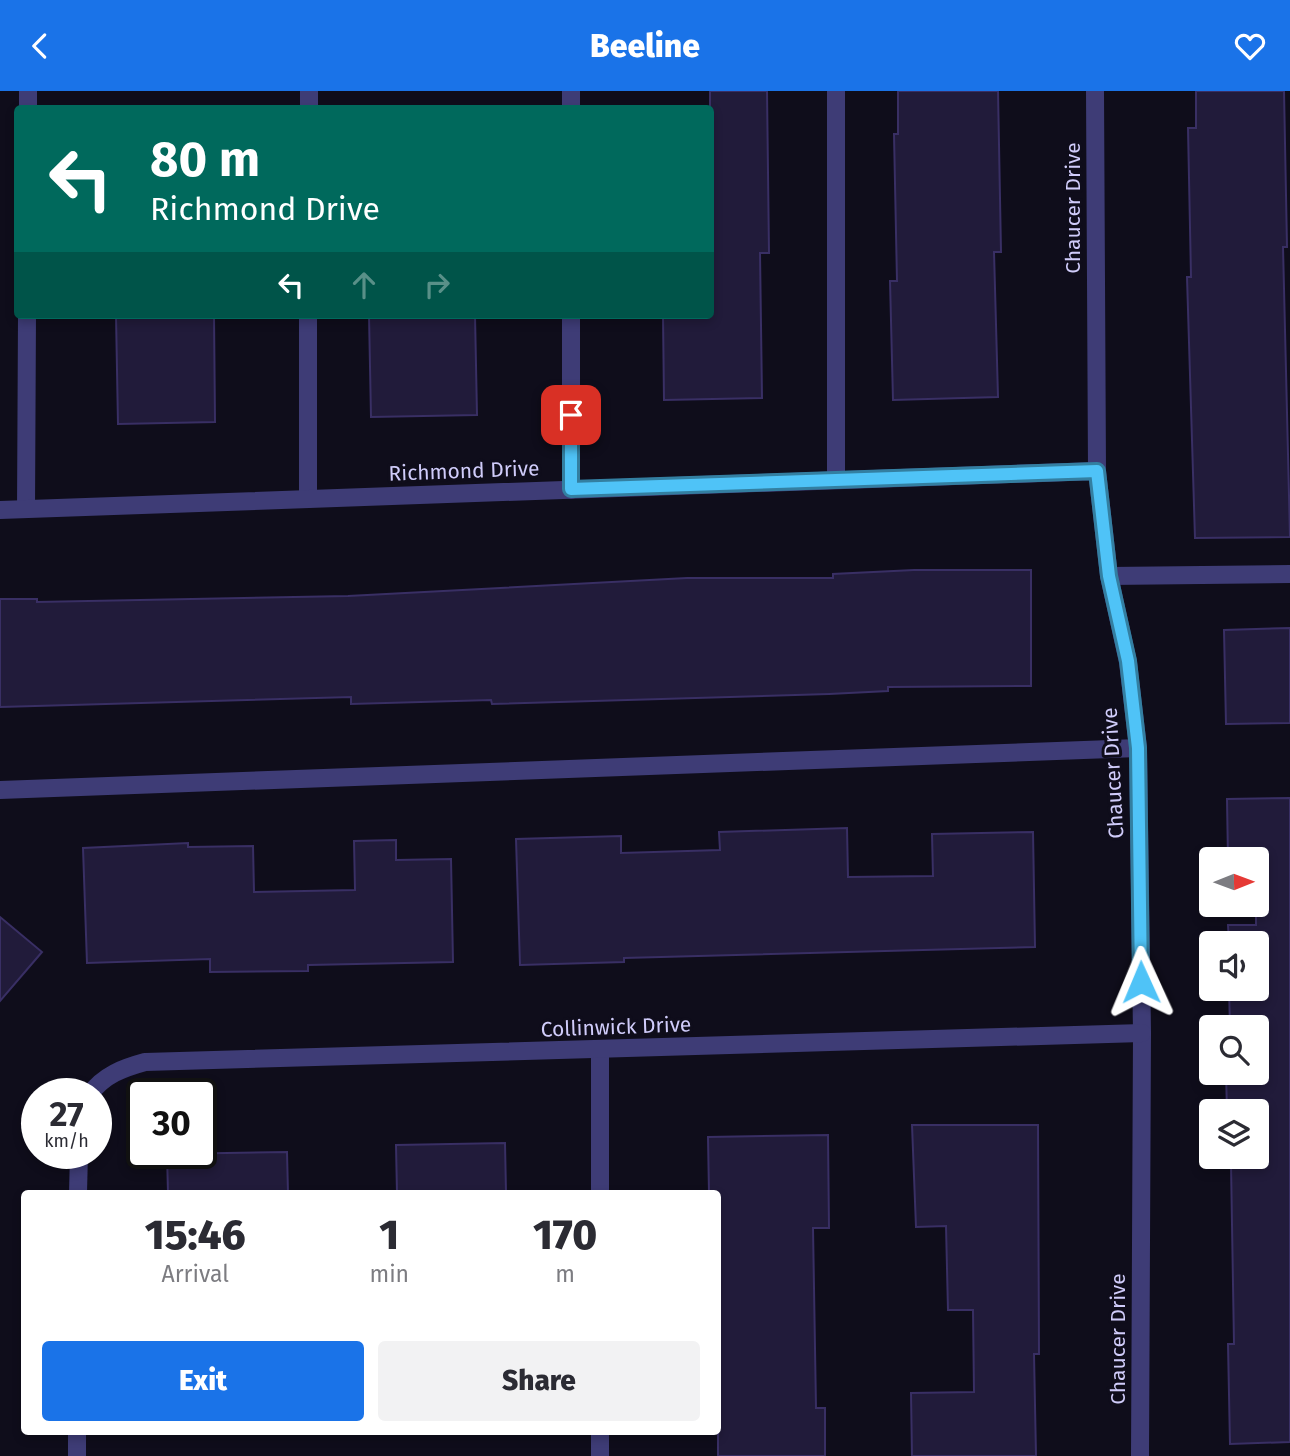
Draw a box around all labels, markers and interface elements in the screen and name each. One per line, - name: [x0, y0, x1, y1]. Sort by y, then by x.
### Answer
- icon: back: [21, 27, 59, 65]
- text: Beeline: [590, 27, 700, 65]
- icon: heart: [1231, 27, 1269, 65]
- text: 80 m: [150, 130, 260, 189]
- icon: left: [35, 133, 126, 224]
- street label: Chaucer Drive: [1060, 142, 1086, 274]
- text: Richmond Drive: [150, 190, 380, 228]
- icon: left: [272, 266, 310, 304]
- icon: ahead: [345, 266, 383, 304]
- icon: right: [418, 266, 456, 304]
- pin: [541, 385, 601, 445]
- icon: arrive: [552, 396, 590, 434]
- street label: Richmond Drive: [388, 455, 540, 487]
- street label: Chaucer Drive: [1097, 707, 1129, 839]
- north arrow: [1199, 847, 1269, 917]
- map controls: [1199, 847, 1269, 1169]
- button: sound: [1199, 931, 1269, 1001]
- position arrow: [1104, 945, 1178, 1019]
- street label: Collinwick Drive: [540, 1011, 692, 1043]
- button: search: [1199, 1015, 1269, 1085]
- speed limit sign: 30: [126, 1078, 217, 1169]
- text: 27: [49, 1093, 84, 1135]
- button: layers: [1199, 1099, 1269, 1169]
- text: km/h: [44, 1130, 89, 1152]
- text: 15:46: [145, 1210, 246, 1260]
- text: 1: [379, 1210, 399, 1260]
- text: 170: [533, 1210, 597, 1260]
- text: Arrival: [162, 1260, 229, 1288]
- text: min: [369, 1260, 409, 1288]
- text: m: [555, 1260, 575, 1288]
- street label: Chaucer Drive: [1105, 1273, 1131, 1405]
- button: Exit: [42, 1341, 364, 1421]
- button: Share: [378, 1341, 700, 1421]

